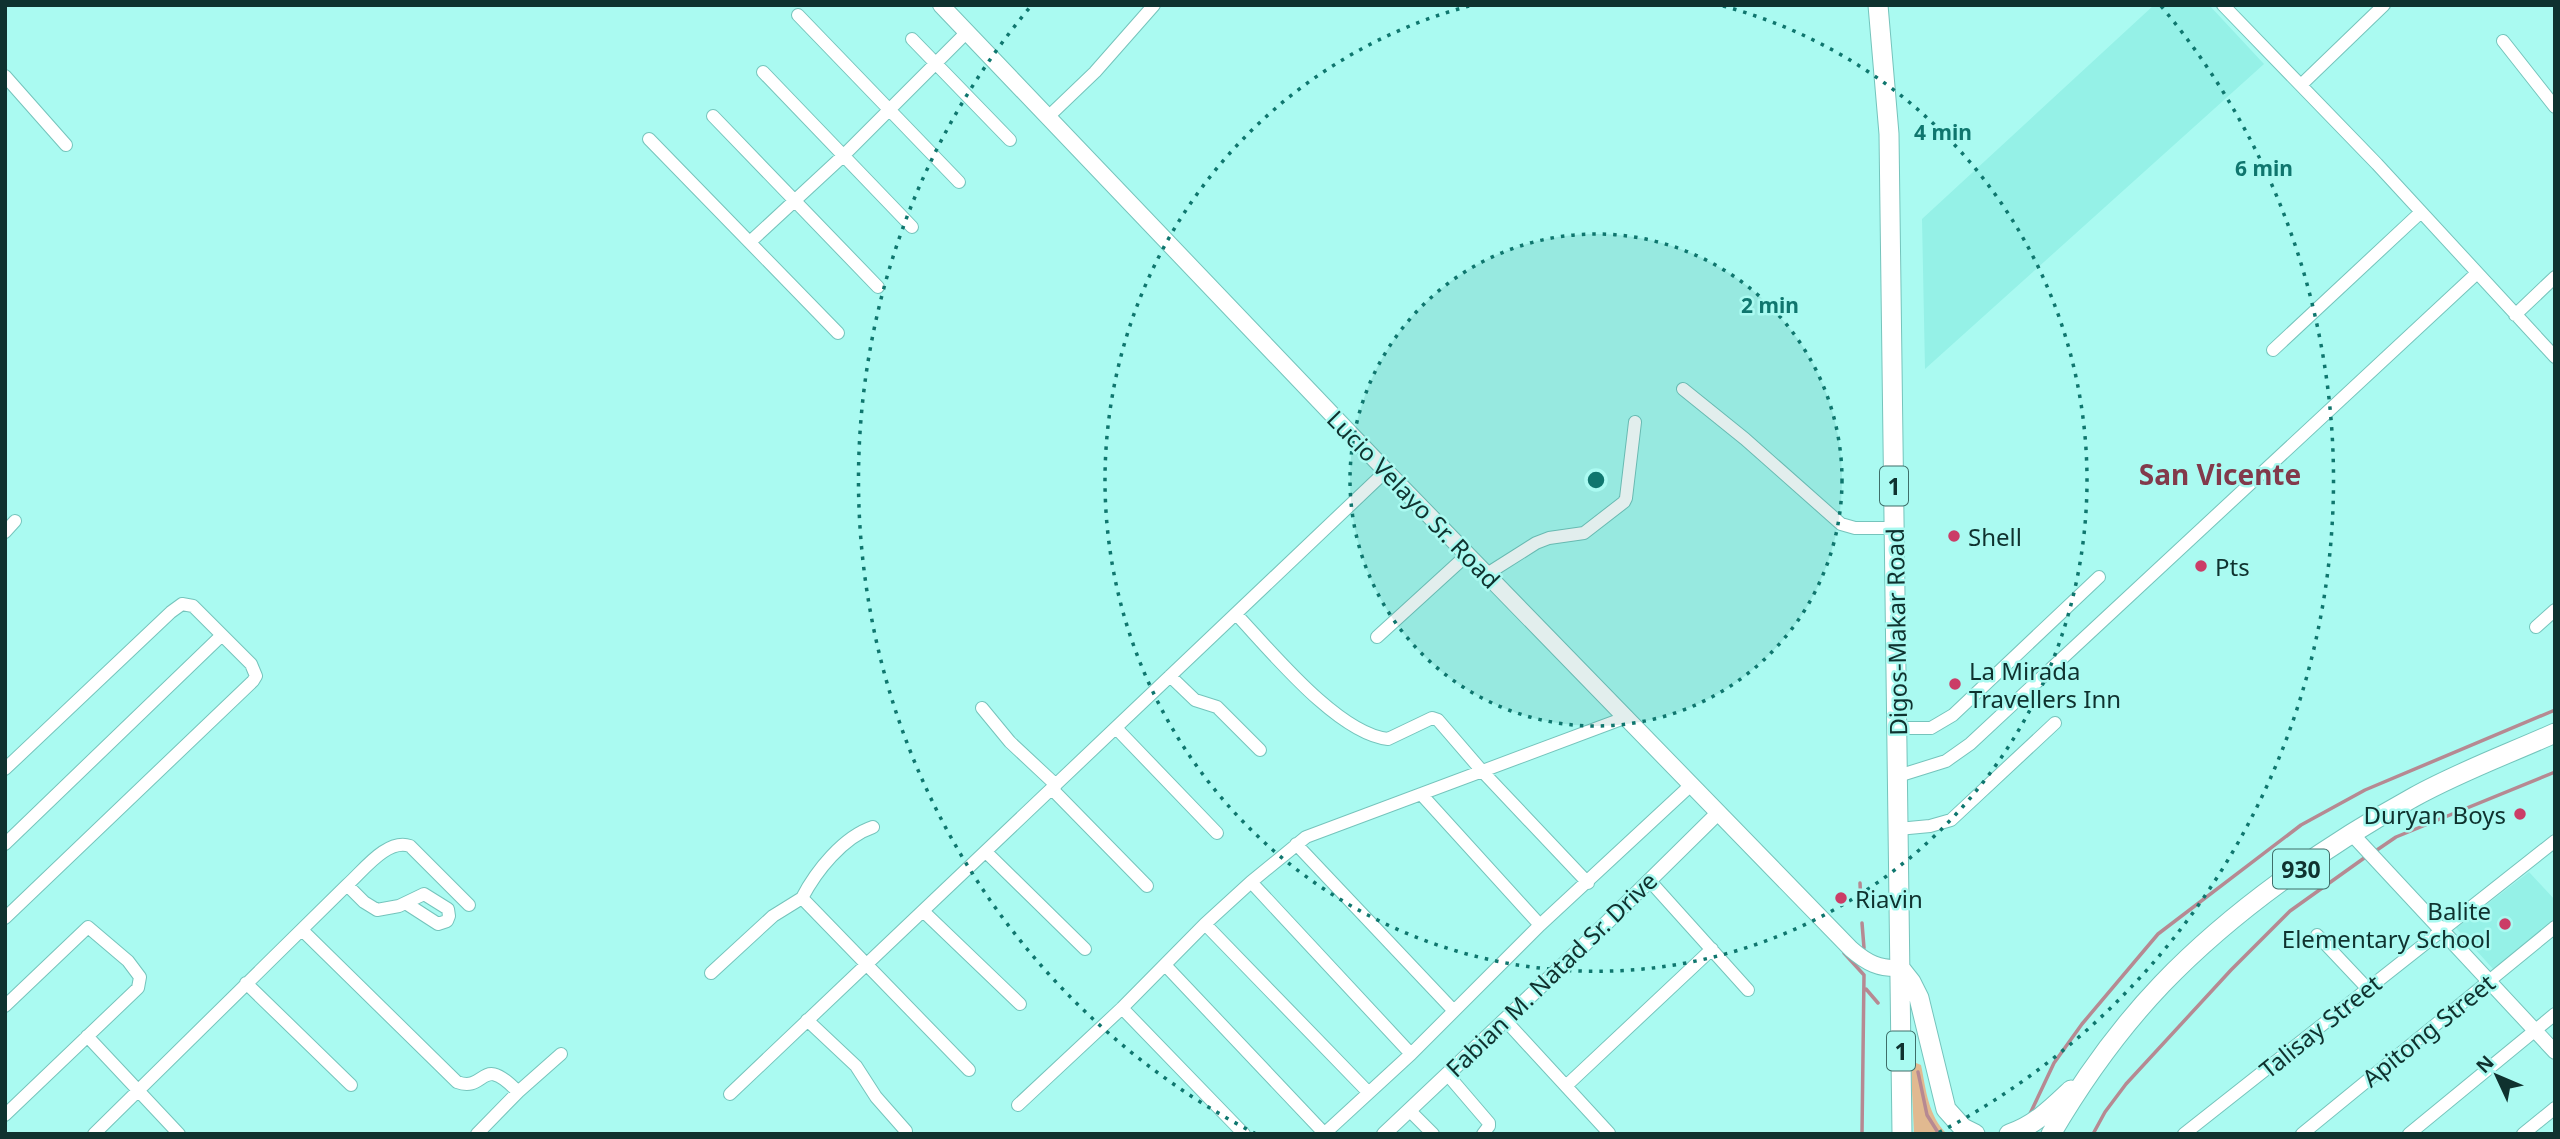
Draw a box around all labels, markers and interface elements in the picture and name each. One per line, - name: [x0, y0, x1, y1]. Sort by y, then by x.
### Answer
- text: 4 min: [1914, 118, 1972, 146]
- text: 6 min: [2235, 154, 2293, 182]
- text: 2 min: [1741, 291, 1799, 319]
- street label: Lucio Velayo Sr. Road: [1320, 403, 1508, 595]
- district label: San Vicente: [2139, 455, 2301, 493]
- road number: 1: [1880, 466, 1908, 506]
- centre of rings: [1584, 468, 1608, 492]
- place label: Shell: [1968, 520, 2022, 553]
- street label: Digos-Makar Road: [1878, 528, 1914, 736]
- marker: Shell: [1946, 528, 1962, 544]
- place label: Pts: [2215, 550, 2250, 583]
- marker: Pts: [2193, 558, 2209, 574]
- place label: La Mirada Travellers Inn: [1969, 654, 2121, 715]
- marker: La Mirada Travellers Inn: [1947, 676, 1963, 692]
- place label: Duryan Boys: [2364, 798, 2506, 831]
- marker: Duryan Boys: [2512, 806, 2528, 822]
- road number: 930: [2273, 849, 2329, 888]
- street label: Fabian M. Natad Sr. Drive: [1438, 864, 1664, 1084]
- place label: Riavin: [1855, 882, 1923, 915]
- marker: Riavin: [1833, 890, 1849, 906]
- place label: Balite Elementary School: [2282, 894, 2491, 955]
- marker: Balite Elementary School: [2497, 916, 2513, 932]
- street label: Talisay Street: [2252, 966, 2388, 1085]
- street label: Apitong Street: [2355, 966, 2502, 1094]
- road number: 1: [1887, 1032, 1915, 1070]
- north arrow: [2462, 1041, 2532, 1111]
- text: N: [2470, 1050, 2499, 1079]

